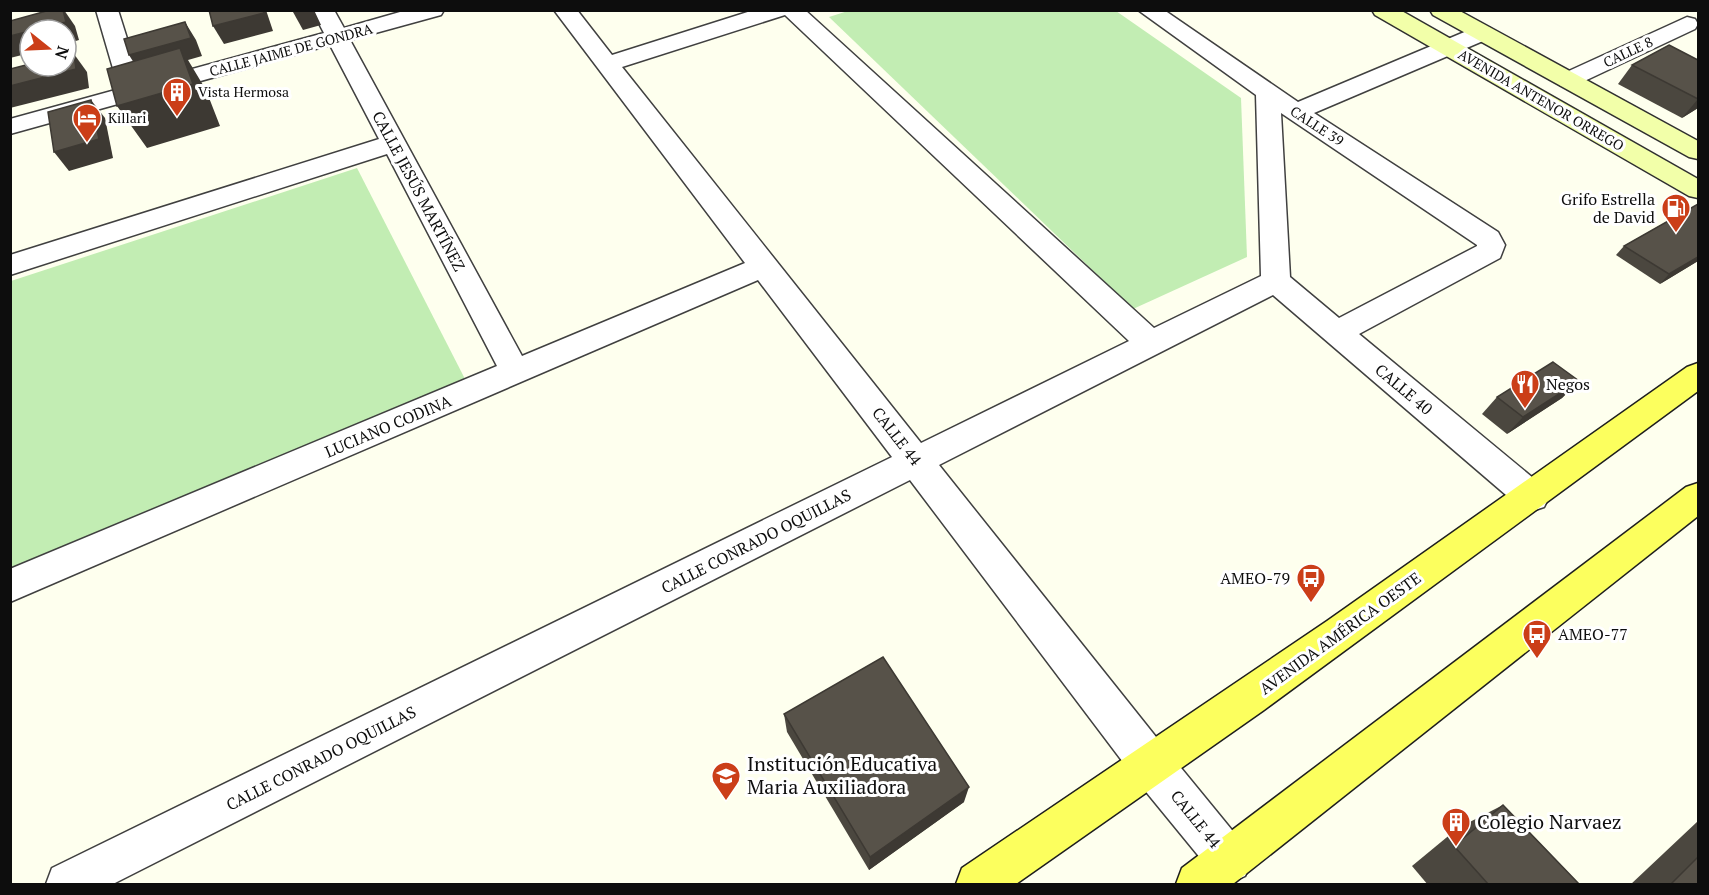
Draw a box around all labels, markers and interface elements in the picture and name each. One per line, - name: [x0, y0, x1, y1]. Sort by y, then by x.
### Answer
- north arrow: [18, 18, 78, 78]
- street label: CALLE JAIME DE GONDRA: [207, 18, 375, 80]
- street label: CALLE 8: [1600, 32, 1656, 71]
- text: N: [50, 43, 75, 62]
- street label: AVENIDA ANTENOR ORREGO: [1455, 44, 1628, 155]
- building icon: Vista Hermosa: [161, 76, 193, 118]
- place label: Vista Hermosa: [198, 82, 289, 101]
- street label: CALLE 39: [1287, 101, 1348, 150]
- hotel icon: Killari: [71, 102, 103, 144]
- street label: CALLE JESÚS MARTÍNEZ: [367, 107, 471, 275]
- place label: Killari: [108, 108, 146, 127]
- place label: Grifo Estrella de David: [1561, 188, 1655, 228]
- fuel station icon: Grifo Estrella de David: [1660, 192, 1692, 234]
- street label: CALLE 40: [1371, 358, 1437, 420]
- restaurant icon: Negos: [1509, 368, 1541, 410]
- place label: Negos: [1546, 373, 1590, 395]
- street label: LUCIANO CODINA: [321, 389, 455, 463]
- street label: CALLE 44: [867, 402, 927, 470]
- street label: CALLE CONRADO OQUILLAS: [657, 483, 855, 599]
- bus stop icon: AMEO-79: [1295, 562, 1327, 604]
- place label: AMEO-79: [1220, 567, 1290, 589]
- street label: AVENIDA AMÉRICA OESTE: [1255, 567, 1425, 699]
- bus stop icon: AMEO-77: [1521, 618, 1553, 660]
- place label: AMEO-77: [1558, 623, 1628, 645]
- street label: CALLE CONRADO OQUILLAS: [222, 700, 420, 816]
- place label: Institución Educativa Maria Auxiliadora: [747, 750, 937, 800]
- school or university icon: Institución Educativa Maria Auxiliadora: [710, 760, 742, 802]
- street label: CALLE 44: [1166, 785, 1226, 853]
- building icon: Colegio Narvaez: [1440, 806, 1472, 848]
- place label: Colegio Narvaez: [1477, 808, 1622, 835]

